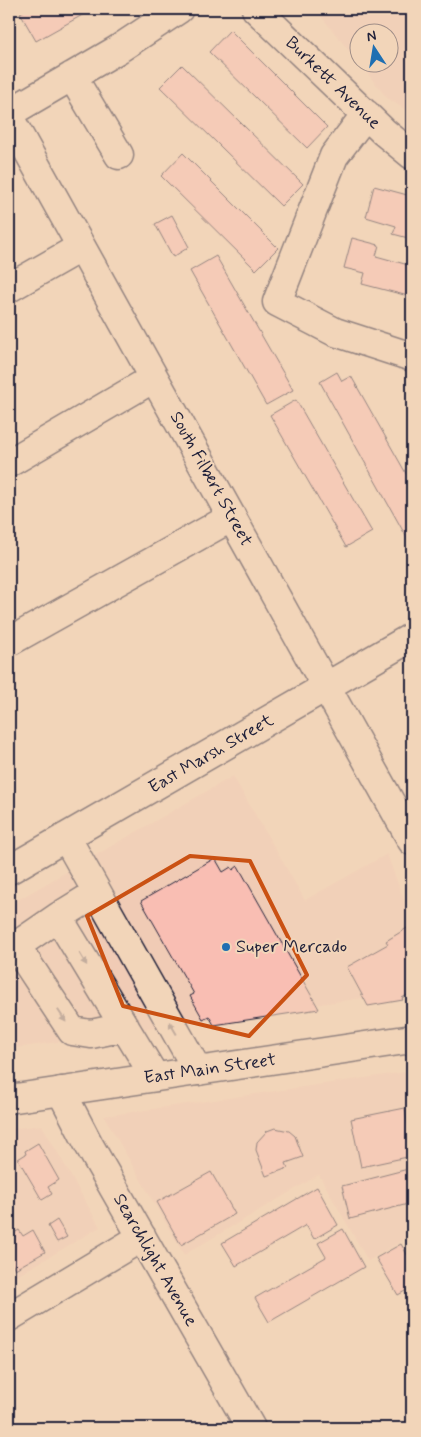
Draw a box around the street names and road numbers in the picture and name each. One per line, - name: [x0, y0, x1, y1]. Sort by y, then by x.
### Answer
- street label: Burkett Avenue: [280, 31, 386, 135]
- street label: South Filbert Street: [164, 407, 258, 551]
- street label: East Marsh Street: [144, 708, 278, 800]
- street label: East Main Street: [142, 1048, 278, 1090]
- street label: Searchlight Avenue: [107, 1189, 203, 1331]

